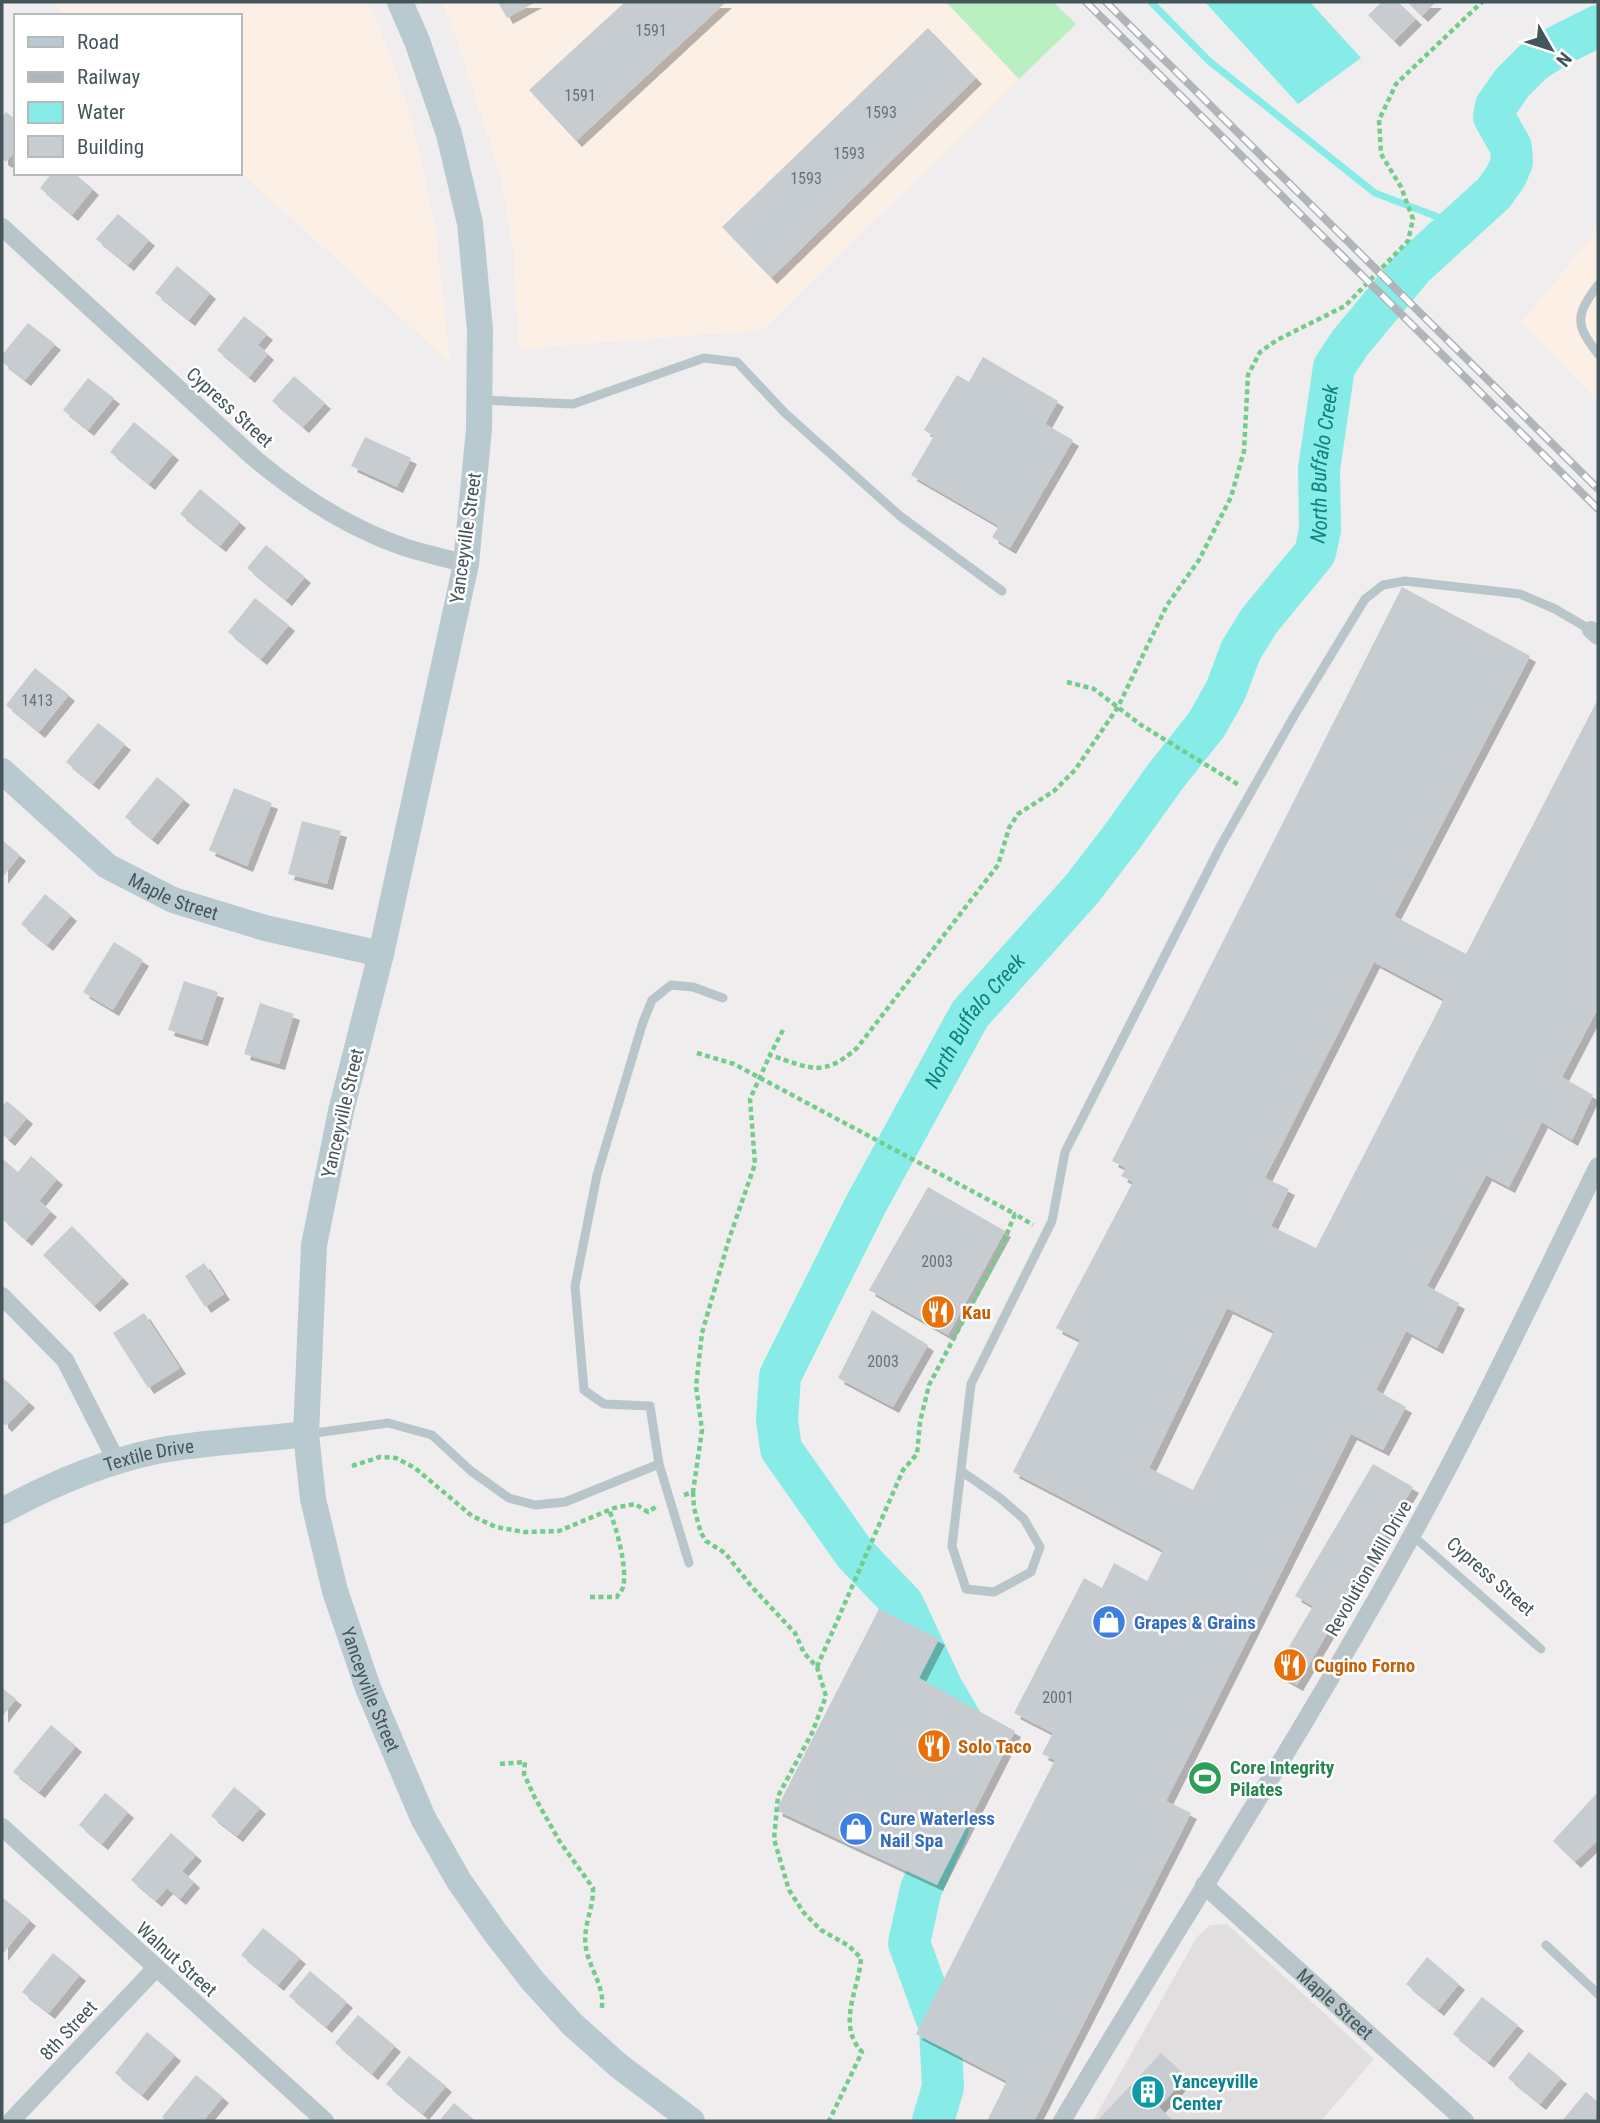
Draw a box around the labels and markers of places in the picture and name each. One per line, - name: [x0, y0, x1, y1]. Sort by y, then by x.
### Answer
- restaurant icon: Kau: [919, 1293, 957, 1331]
- place label: Kau: [962, 1301, 991, 1324]
- shop icon: Grapes & Grains: [1090, 1603, 1128, 1641]
- place label: Grapes & Grains: [1134, 1611, 1256, 1634]
- restaurant icon: Cugino Forno: [1271, 1646, 1309, 1684]
- place label: Cugino Forno: [1314, 1654, 1415, 1677]
- restaurant icon: Solo Taco: [915, 1727, 953, 1765]
- place label: Solo Taco: [958, 1735, 1032, 1758]
- place label: Core Integrity Pilates: [1230, 1756, 1335, 1801]
- sports icon: Core Integrity Pilates: [1186, 1759, 1224, 1797]
- place label: Cure Waterless Nail Spa: [880, 1807, 995, 1852]
- shop icon: Cure Waterless Nail Spa: [837, 1810, 875, 1848]
- place label: Yanceyville Center: [1172, 2070, 1258, 2115]
- building icon: Yanceyville Center: [1129, 2073, 1167, 2111]

